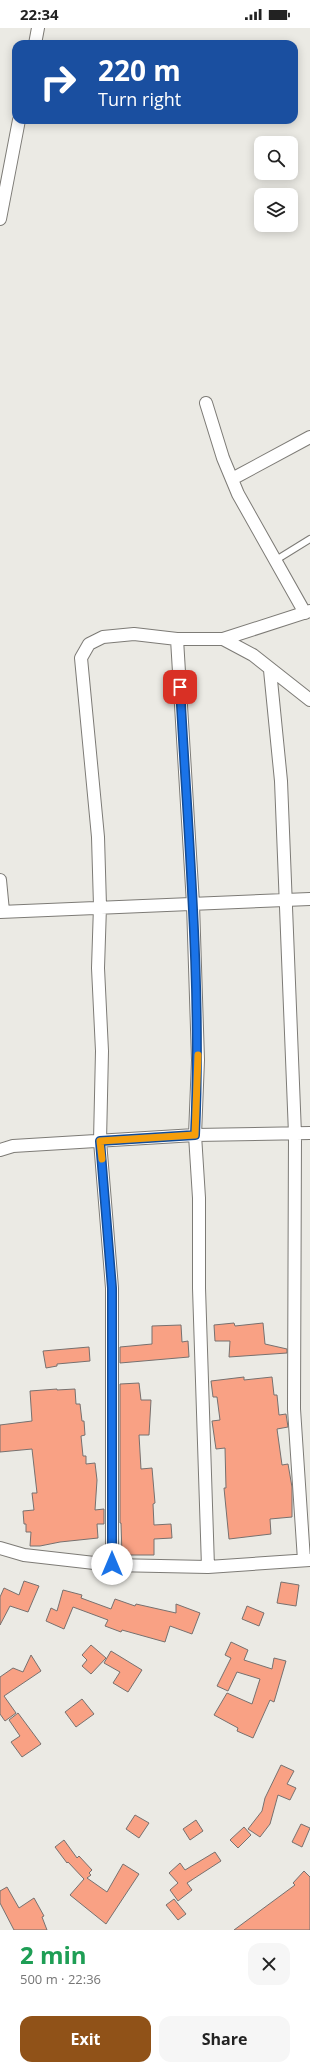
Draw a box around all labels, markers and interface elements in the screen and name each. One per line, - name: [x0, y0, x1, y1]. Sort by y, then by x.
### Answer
- text: 22:34: [20, 4, 59, 24]
- text: 220 m: [98, 51, 181, 89]
- icon: right: [32, 56, 84, 108]
- text: Turn right: [98, 87, 181, 111]
- map controls: [254, 136, 298, 232]
- button: search: [254, 136, 298, 180]
- button: layers: [254, 188, 298, 232]
- pin: [163, 670, 197, 704]
- icon: arrive: [169, 676, 191, 698]
- position arrow: [91, 1543, 133, 1585]
- text: 2 min: [20, 1938, 87, 1971]
- button: close: [248, 1943, 290, 1985]
- text: 500 m · 22:36: [20, 1970, 101, 1988]
- button: Exit: [20, 2016, 151, 2062]
- button: Share: [159, 2016, 290, 2062]

